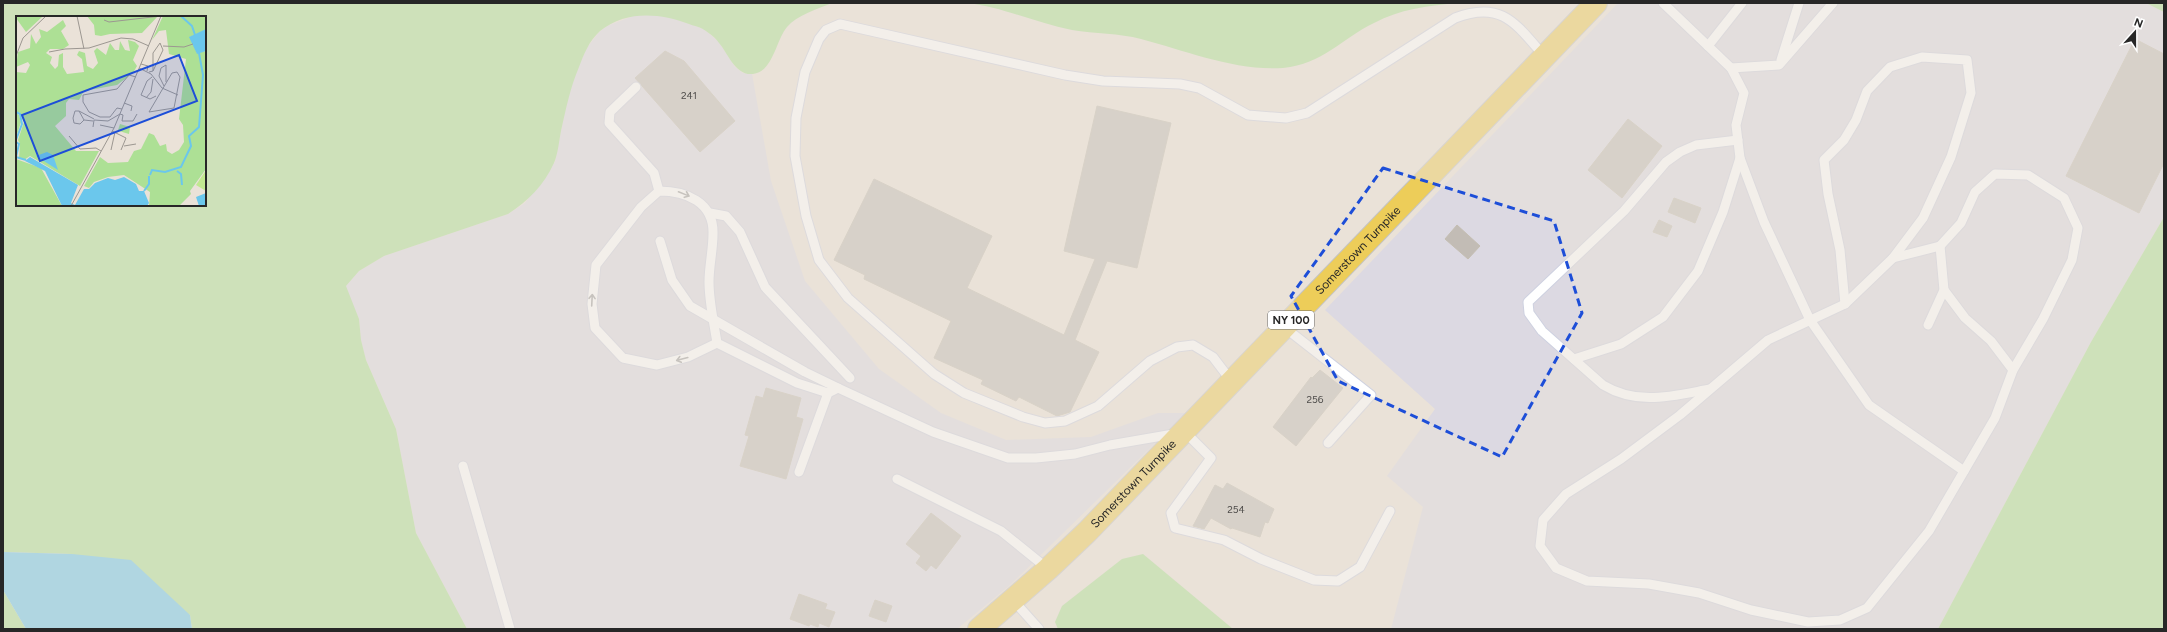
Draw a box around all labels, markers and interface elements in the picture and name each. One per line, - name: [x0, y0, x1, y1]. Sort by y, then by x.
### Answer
- north arrow: [2115, 12, 2155, 52]
- inset map: [16, 16, 206, 206]
- text: N: [2132, 16, 2145, 31]
- house number: 241: [681, 89, 697, 102]
- one-way arrow: [678, 191, 690, 199]
- street label: Somerstown Turnpike: [1312, 203, 1404, 297]
- one-way arrow: [589, 294, 596, 307]
- road number: NY 100: [1268, 311, 1314, 329]
- one-way arrow: [676, 355, 689, 363]
- house number: 256: [1307, 393, 1324, 406]
- street label: Somerstown Turnpike: [1088, 437, 1179, 531]
- house number: 254: [1227, 503, 1245, 516]

